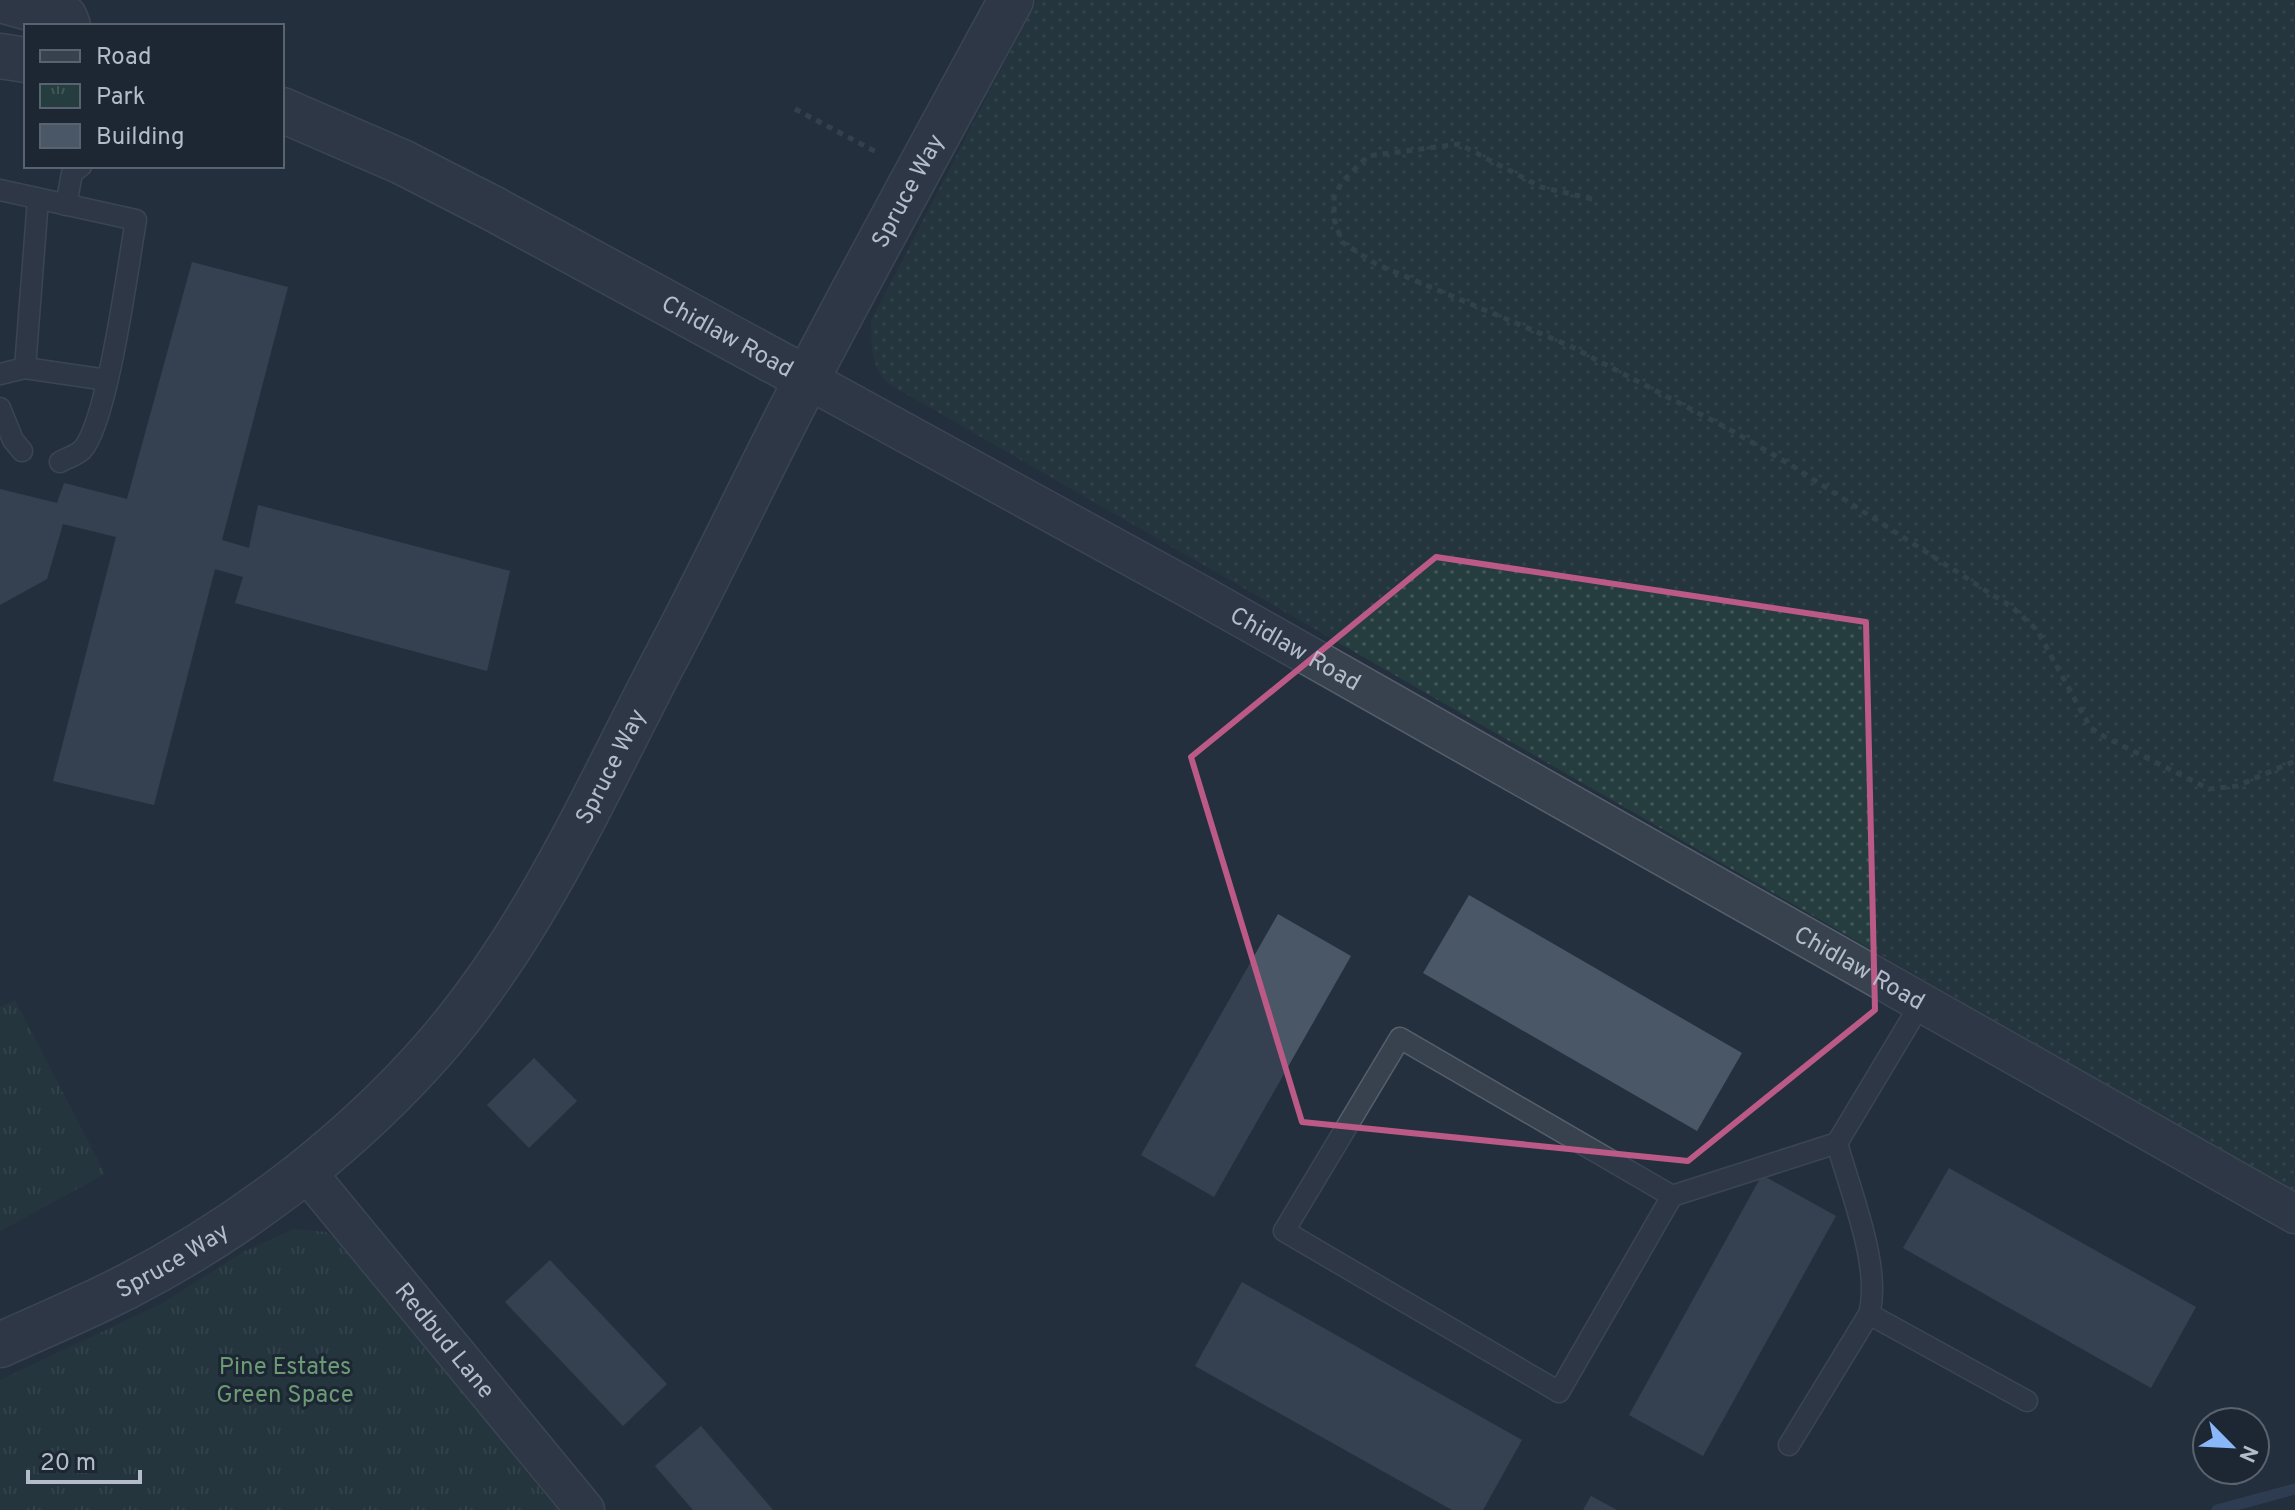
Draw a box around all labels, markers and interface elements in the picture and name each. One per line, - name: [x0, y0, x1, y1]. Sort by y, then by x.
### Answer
- legend: [24, 24, 284, 168]
- text: Road: [96, 43, 152, 73]
- text: Park: [96, 83, 146, 113]
- text: Building: [96, 123, 185, 153]
- street label: Spruce Way: [866, 129, 952, 254]
- street label: Chidlaw Road: [656, 290, 798, 386]
- street label: Chidlaw Road: [1224, 601, 1365, 699]
- street label: Spruce Way: [570, 704, 654, 830]
- street label: Chidlaw Road: [1788, 920, 1929, 1018]
- street label: Spruce Way: [112, 1218, 235, 1306]
- street label: Redbud Lane: [387, 1277, 500, 1406]
- park label: Pine Estates Green Space: [216, 1353, 354, 1411]
- north arrow: [2191, 1406, 2271, 1486]
- scale bar: [28, 1434, 140, 1484]
- text: N: [2231, 1440, 2263, 1466]
- text: 20 m: [40, 1449, 96, 1479]

